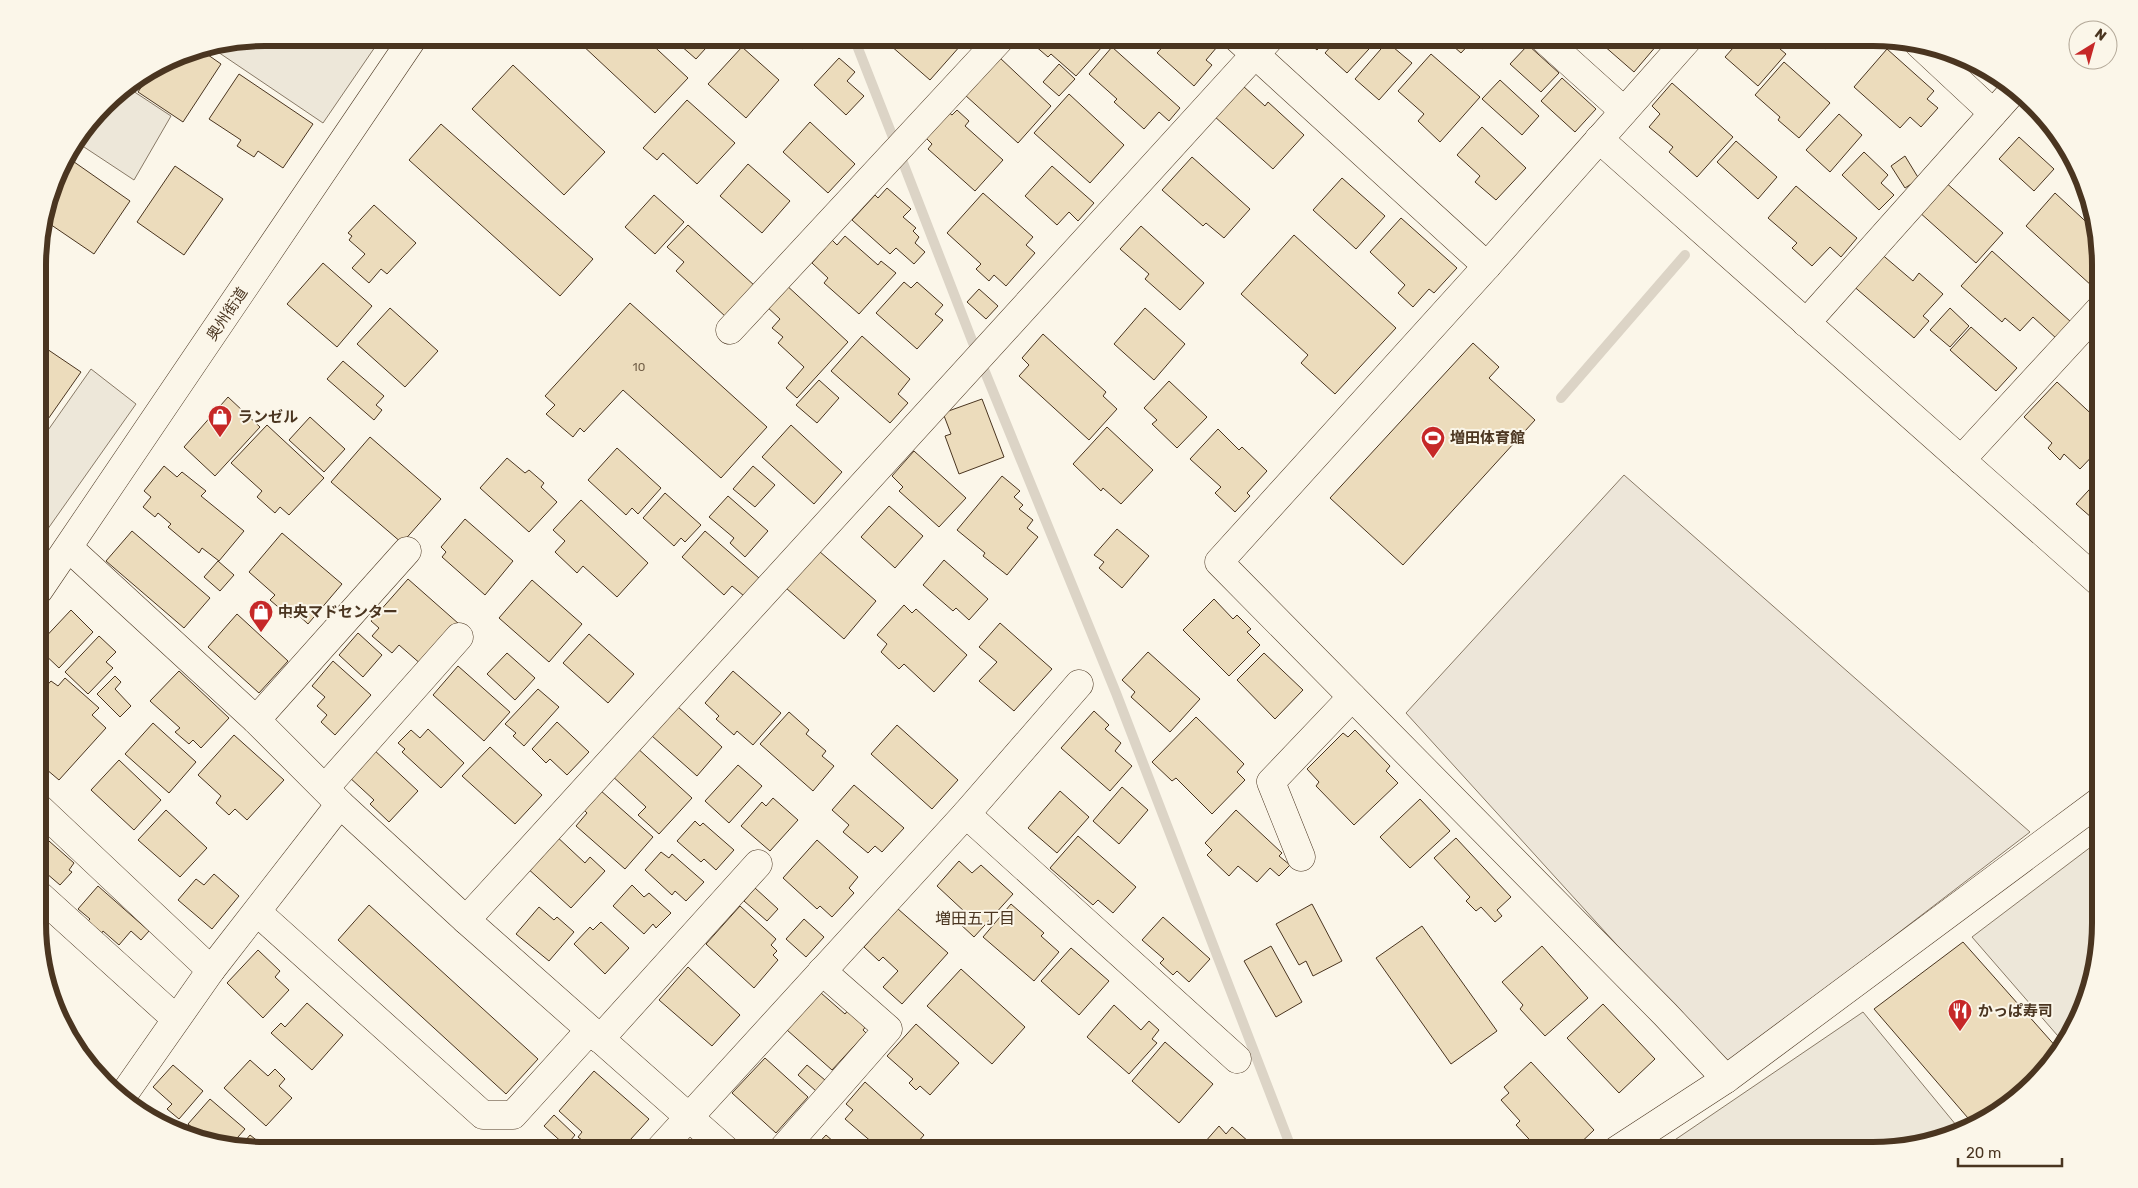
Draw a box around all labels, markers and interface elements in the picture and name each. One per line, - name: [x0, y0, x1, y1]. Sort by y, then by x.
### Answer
- north arrow: [2068, 20, 2118, 70]
- text: N: [2091, 25, 2110, 45]
- street label: 奥州街道: [203, 284, 251, 344]
- house number: 10: [633, 360, 645, 374]
- shop icon: ランゼル: [207, 404, 233, 438]
- place label: ランゼル: [238, 408, 298, 426]
- sports icon: 増田体育館: [1420, 425, 1446, 459]
- place label: 増田体育館: [1450, 429, 1525, 447]
- shop icon: 中央マドセンター: [248, 599, 274, 633]
- place label: 中央マドセンター: [278, 603, 398, 621]
- district label: 増田五丁目: [935, 909, 1015, 928]
- restaurant icon: かっぱ寿司: [1947, 998, 1973, 1032]
- place label: かっぱ寿司: [1978, 1002, 2053, 1020]
- scale bar: [1958, 1136, 2062, 1168]
- text: 20 m: [1966, 1144, 2001, 1162]

